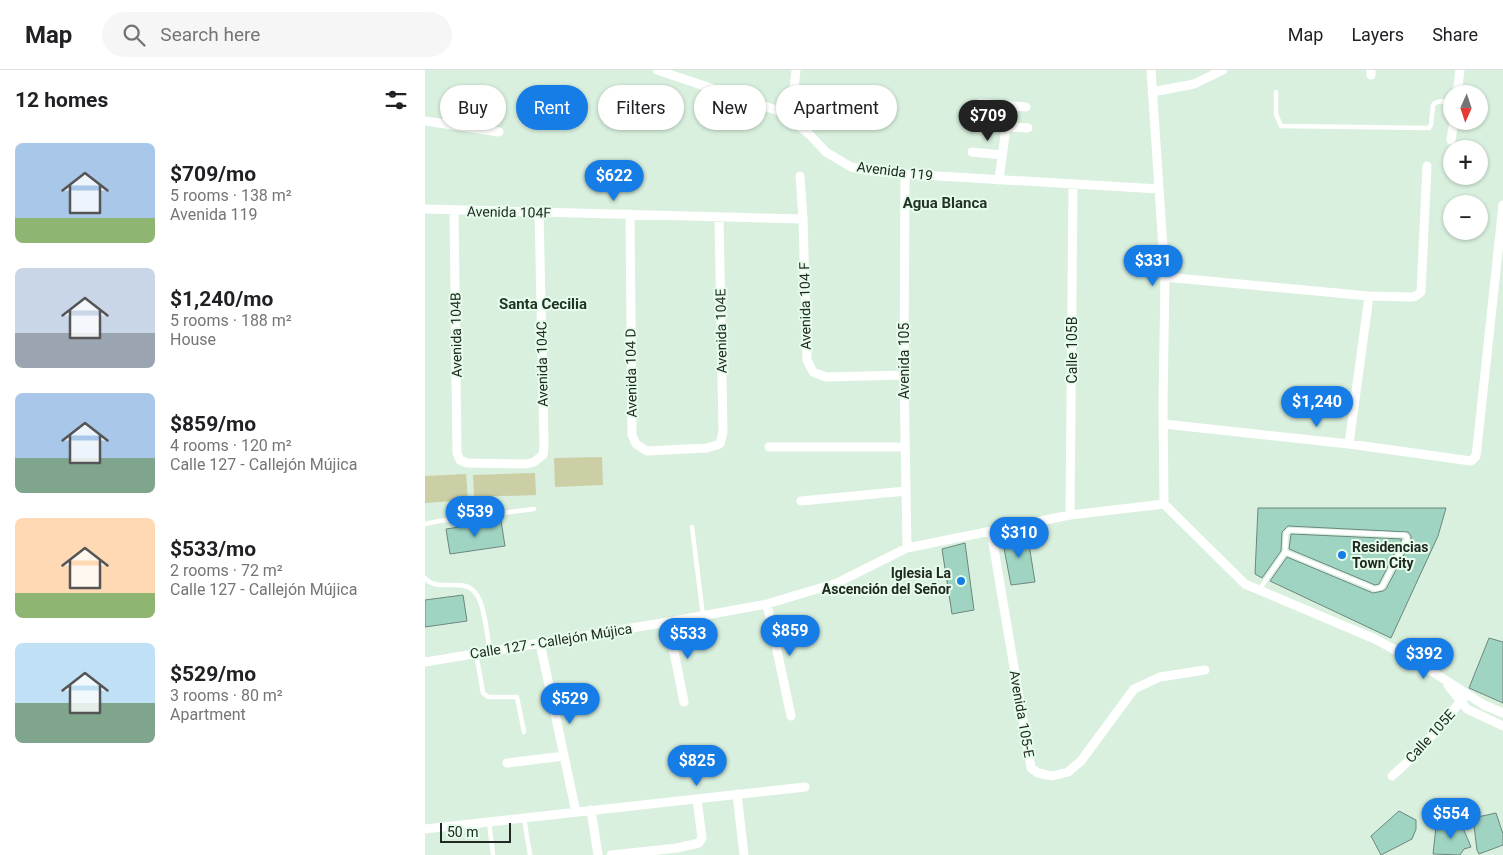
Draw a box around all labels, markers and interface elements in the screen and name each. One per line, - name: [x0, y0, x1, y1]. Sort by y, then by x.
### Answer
- search box: [102, 12, 452, 57]
- text: Map: [25, 21, 72, 49]
- icon: search: [120, 21, 148, 49]
- text: Search here: [160, 23, 260, 46]
- text: Map: [1288, 24, 1323, 45]
- text: Layers: [1351, 24, 1404, 45]
- text: Share: [1432, 24, 1478, 45]
- chip: Buy: [440, 85, 506, 130]
- chip: Rent: [516, 85, 588, 130]
- chip: Filters: [598, 85, 684, 130]
- chip: New: [694, 85, 766, 130]
- chip: Apartment: [776, 85, 897, 130]
- north arrow: [1443, 85, 1487, 130]
- map controls: [1443, 85, 1488, 240]
- icon: filters: [382, 86, 410, 114]
- text: 12 homes: [15, 88, 108, 112]
- pin: $709: [958, 100, 1018, 142]
- text: $709: [970, 106, 1006, 125]
- button: +: [1443, 140, 1488, 185]
- street label: Avenida 119: [856, 158, 934, 184]
- pin: $622: [584, 160, 644, 202]
- text: $709/mo: [170, 162, 256, 186]
- icon: home: [55, 163, 115, 223]
- text: $622: [596, 166, 632, 185]
- text: 5 rooms · 138 m²: [170, 186, 292, 205]
- district label: Agua Blanca: [903, 194, 987, 212]
- button: −: [1443, 195, 1488, 240]
- street label: Avenida 104F: [467, 203, 552, 221]
- text: Avenida 119: [170, 205, 258, 224]
- pin: $331: [1123, 244, 1183, 287]
- text: $331: [1135, 251, 1171, 270]
- street label: Avenida 104 F: [796, 262, 814, 350]
- text: $1,240/mo: [170, 287, 273, 311]
- icon: home: [55, 288, 115, 348]
- street label: Avenida 104E: [712, 289, 730, 373]
- street label: Avenida 104B: [447, 292, 465, 378]
- district label: Santa Cecilia: [499, 295, 587, 313]
- text: 5 rooms · 188 m²: [170, 311, 292, 330]
- street label: Calle 105B: [1064, 317, 1080, 383]
- street label: Avenida 104C: [533, 321, 551, 407]
- street label: Avenida 105: [896, 323, 912, 399]
- street label: Avenida 104 D: [622, 328, 640, 418]
- text: House: [170, 330, 216, 349]
- pin: $1,240: [1276, 386, 1358, 428]
- text: $1,240: [1292, 392, 1342, 411]
- text: $859/mo: [170, 412, 256, 436]
- icon: home: [55, 413, 115, 473]
- text: 4 rooms · 120 m²: [170, 436, 292, 455]
- text: Calle 127 - Callejón Mújica: [170, 455, 357, 474]
- pin: $539: [445, 496, 505, 538]
- text: $539: [457, 502, 493, 521]
- pin: $310: [989, 516, 1049, 559]
- text: $310: [1001, 523, 1037, 542]
- text: $533/mo: [170, 537, 256, 561]
- icon: home: [55, 538, 115, 598]
- place label: Residencias Town City: [1352, 539, 1428, 571]
- marker: Residencias Town City: [1336, 549, 1348, 561]
- text: 2 rooms · 72 m²: [170, 561, 283, 580]
- place label: Iglesia La Ascención del Señor: [822, 565, 952, 597]
- marker: Iglesia La Ascención del Señor: [955, 575, 967, 587]
- text: Calle 127 - Callejón Mújica: [170, 580, 357, 599]
- pin: $859: [760, 614, 820, 657]
- pin: $533: [658, 618, 718, 660]
- street label: Calle 127 - Callejón Mújica: [469, 620, 633, 662]
- text: $859: [772, 621, 808, 640]
- text: $533: [670, 624, 706, 643]
- pin: $392: [1394, 638, 1454, 680]
- text: $392: [1406, 644, 1442, 663]
- text: $529/mo: [170, 662, 256, 686]
- icon: home: [55, 663, 115, 723]
- street label: Avenida 105-E: [1006, 669, 1038, 759]
- pin: $529: [540, 682, 600, 725]
- text: 3 rooms · 80 m²: [170, 686, 283, 705]
- text: $529: [552, 689, 588, 708]
- text: Apartment: [170, 705, 246, 724]
- street label: Calle 105E: [1402, 706, 1458, 766]
- pin: $825: [667, 744, 727, 787]
- text: $825: [679, 751, 715, 770]
- pin: $554: [1421, 798, 1481, 840]
- text: $554: [1433, 804, 1469, 823]
- scale bar: [440, 820, 511, 843]
- text: 50 m: [447, 824, 479, 840]

